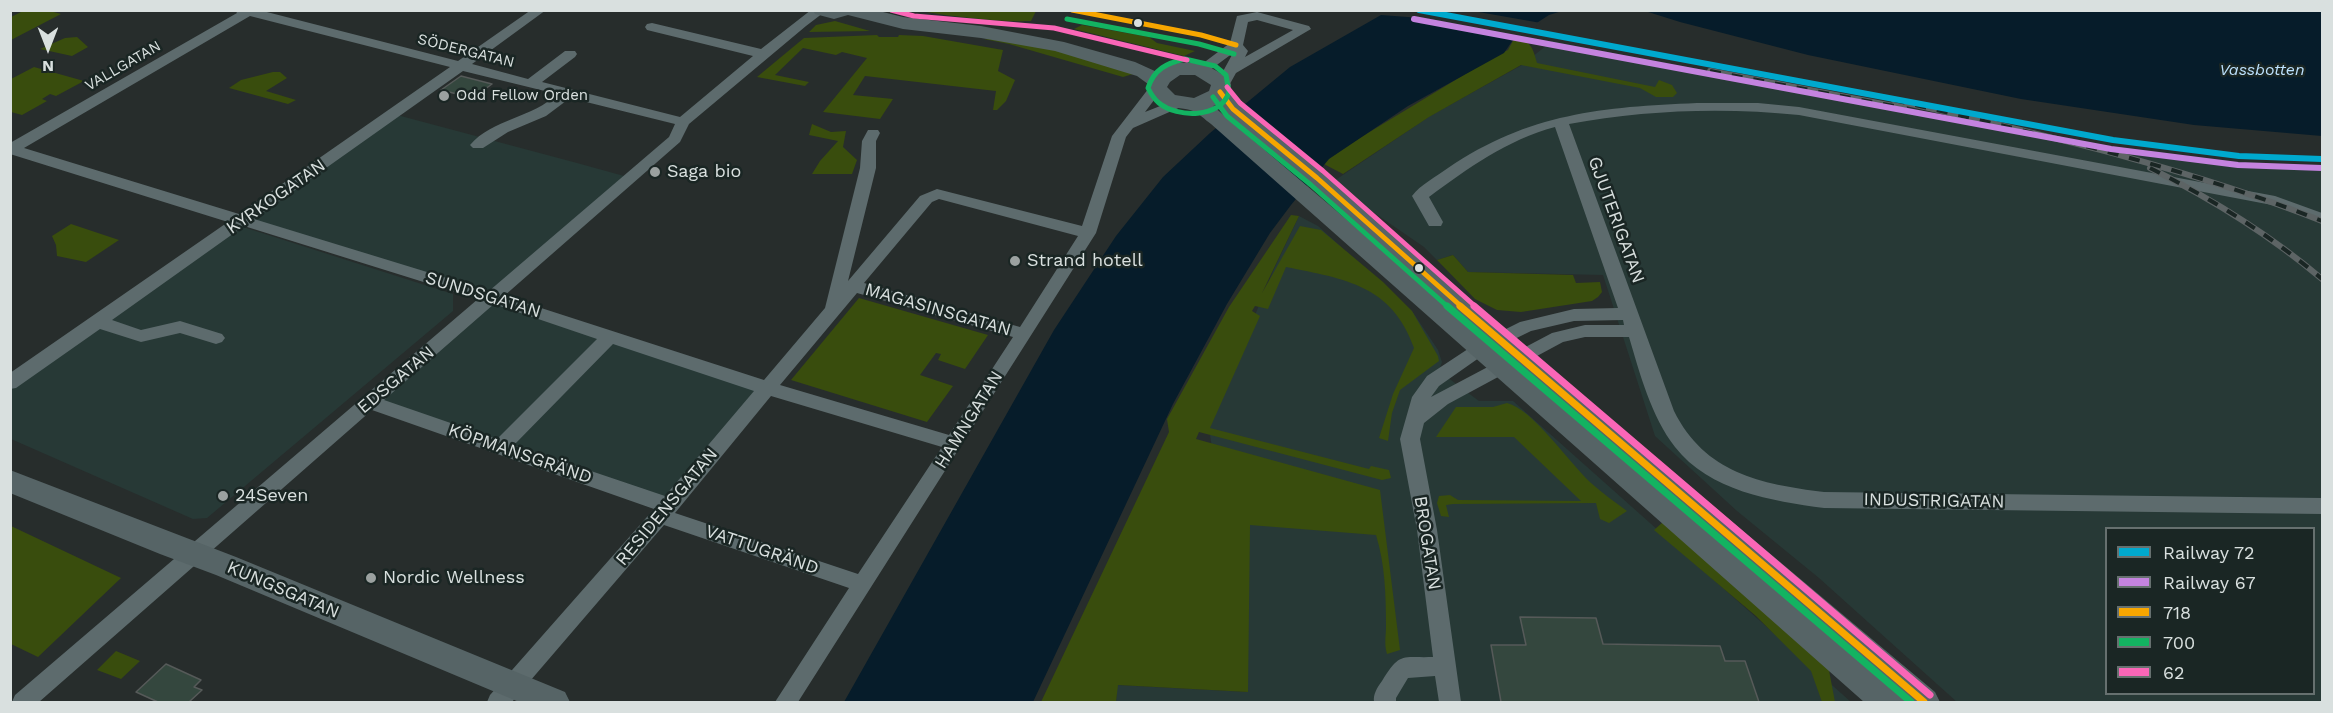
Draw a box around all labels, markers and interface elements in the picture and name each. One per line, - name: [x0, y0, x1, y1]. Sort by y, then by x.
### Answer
- unlabelled marker: [1132, 17, 1144, 29]
- north arrow: [18, 18, 78, 78]
- street label: SÖDERGATAN: [416, 30, 516, 72]
- street label: VALLGATAN: [82, 37, 164, 95]
- text: N: [42, 57, 54, 76]
- water label: Vassbotten: [2219, 60, 2305, 80]
- place label: Odd Fellow Orden: [456, 87, 588, 105]
- marker: Odd Fellow Orden: [437, 89, 451, 103]
- street label: GJUTERIGATAN: [1583, 154, 1649, 286]
- street label: KYRKOGATAN: [222, 155, 330, 239]
- place label: Saga bio: [667, 161, 741, 183]
- marker: Saga bio: [648, 165, 662, 179]
- place label: Strand hotell: [1027, 250, 1143, 272]
- marker: Strand hotell: [1008, 254, 1022, 268]
- unlabelled marker: [1413, 262, 1425, 274]
- street label: SUNDSGATAN: [423, 267, 543, 323]
- street label: MAGASINSGATAN: [863, 279, 1013, 341]
- street label: EDSGATAN: [353, 342, 439, 418]
- street label: HAMNGATAN: [930, 367, 1008, 473]
- street label: KÖPMANSGRÄND: [445, 419, 595, 489]
- street label: RESIDENSGATAN: [611, 444, 723, 570]
- place label: 24Seven: [235, 485, 309, 507]
- marker: 24Seven: [216, 489, 230, 503]
- street label: INDUSTRIGATAN: [1863, 489, 2005, 513]
- street label: BROGATAN: [1409, 495, 1445, 591]
- street label: VATTUGRÄND: [703, 521, 821, 579]
- legend: [2105, 527, 2315, 695]
- text: Railway 72: [2163, 542, 2255, 563]
- street label: KUNGSGATAN: [224, 557, 342, 623]
- place label: Nordic Wellness: [383, 567, 525, 589]
- marker: Nordic Wellness: [364, 571, 378, 585]
- text: Railway 67: [2163, 572, 2256, 593]
- text: 718: [2163, 602, 2191, 623]
- text: 700: [2163, 632, 2195, 653]
- text: 62: [2163, 662, 2184, 683]

